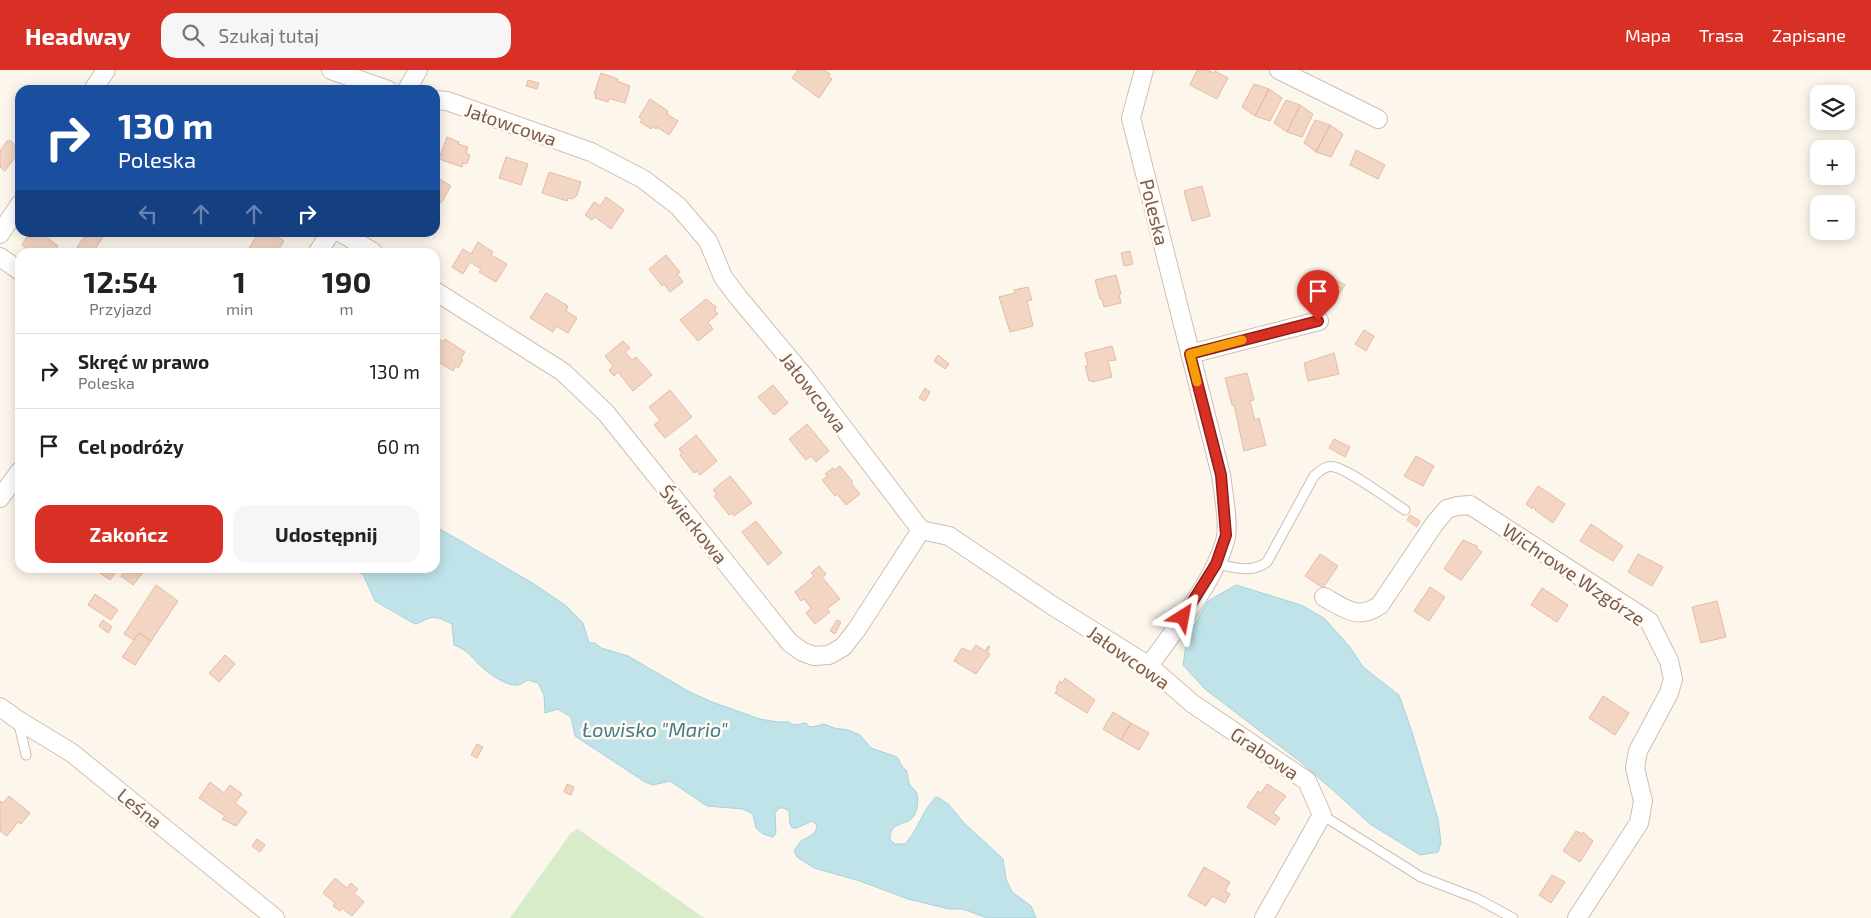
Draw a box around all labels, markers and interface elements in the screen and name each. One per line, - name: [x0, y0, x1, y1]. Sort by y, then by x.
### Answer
- search box: [161, 13, 511, 58]
- text: Headway: [25, 21, 131, 50]
- icon: search: [179, 21, 207, 49]
- text: Szukaj tutaj: [219, 24, 319, 47]
- text: Mapa: [1625, 24, 1671, 46]
- text: Trasa: [1699, 24, 1744, 46]
- text: Zapisane: [1772, 24, 1846, 46]
- map controls: [1810, 85, 1855, 240]
- button: layers: [1810, 85, 1855, 130]
- street label: Jałowcowa: [462, 98, 560, 150]
- text: 130 m: [118, 104, 213, 146]
- icon: right: [35, 105, 100, 170]
- button: +: [1810, 140, 1855, 185]
- text: Poleska: [118, 146, 196, 172]
- street label: Poleska: [1136, 176, 1174, 248]
- button: −: [1810, 195, 1855, 240]
- icon: left: [134, 200, 162, 228]
- icon: ahead: [187, 200, 215, 228]
- icon: ahead: [240, 200, 268, 228]
- icon: right: [293, 200, 321, 228]
- text: 12:54: [84, 263, 157, 299]
- text: 1: [233, 263, 246, 299]
- text: 190: [322, 263, 371, 299]
- pin: [1297, 270, 1339, 321]
- icon: arrive: [1304, 277, 1332, 305]
- text: Przyjazd: [89, 299, 152, 318]
- text: min: [226, 299, 253, 318]
- text: m: [340, 299, 354, 318]
- street label: Jałowcowa: [776, 347, 852, 437]
- text: Skręć w prawo: [78, 350, 209, 373]
- icon: right: [35, 357, 63, 385]
- text: 130 m: [370, 360, 420, 383]
- text: Poleska: [78, 373, 135, 392]
- icon: arrive: [35, 432, 63, 460]
- text: Cel podróży: [78, 435, 184, 458]
- text: 60 m: [377, 435, 420, 458]
- street label: Świerkowa: [655, 480, 733, 568]
- button: Zakończ: [35, 505, 223, 563]
- button: Udostępnij: [233, 505, 420, 563]
- street label: Wichrowe Wzgórze: [1498, 518, 1650, 630]
- position arrow: [1156, 590, 1208, 642]
- street label: Jałowcowa: [1083, 620, 1175, 694]
- water label: Łowisko "Mario": [582, 717, 728, 741]
- street label: Grabowa: [1226, 722, 1304, 784]
- street label: Leśna: [113, 783, 167, 833]

